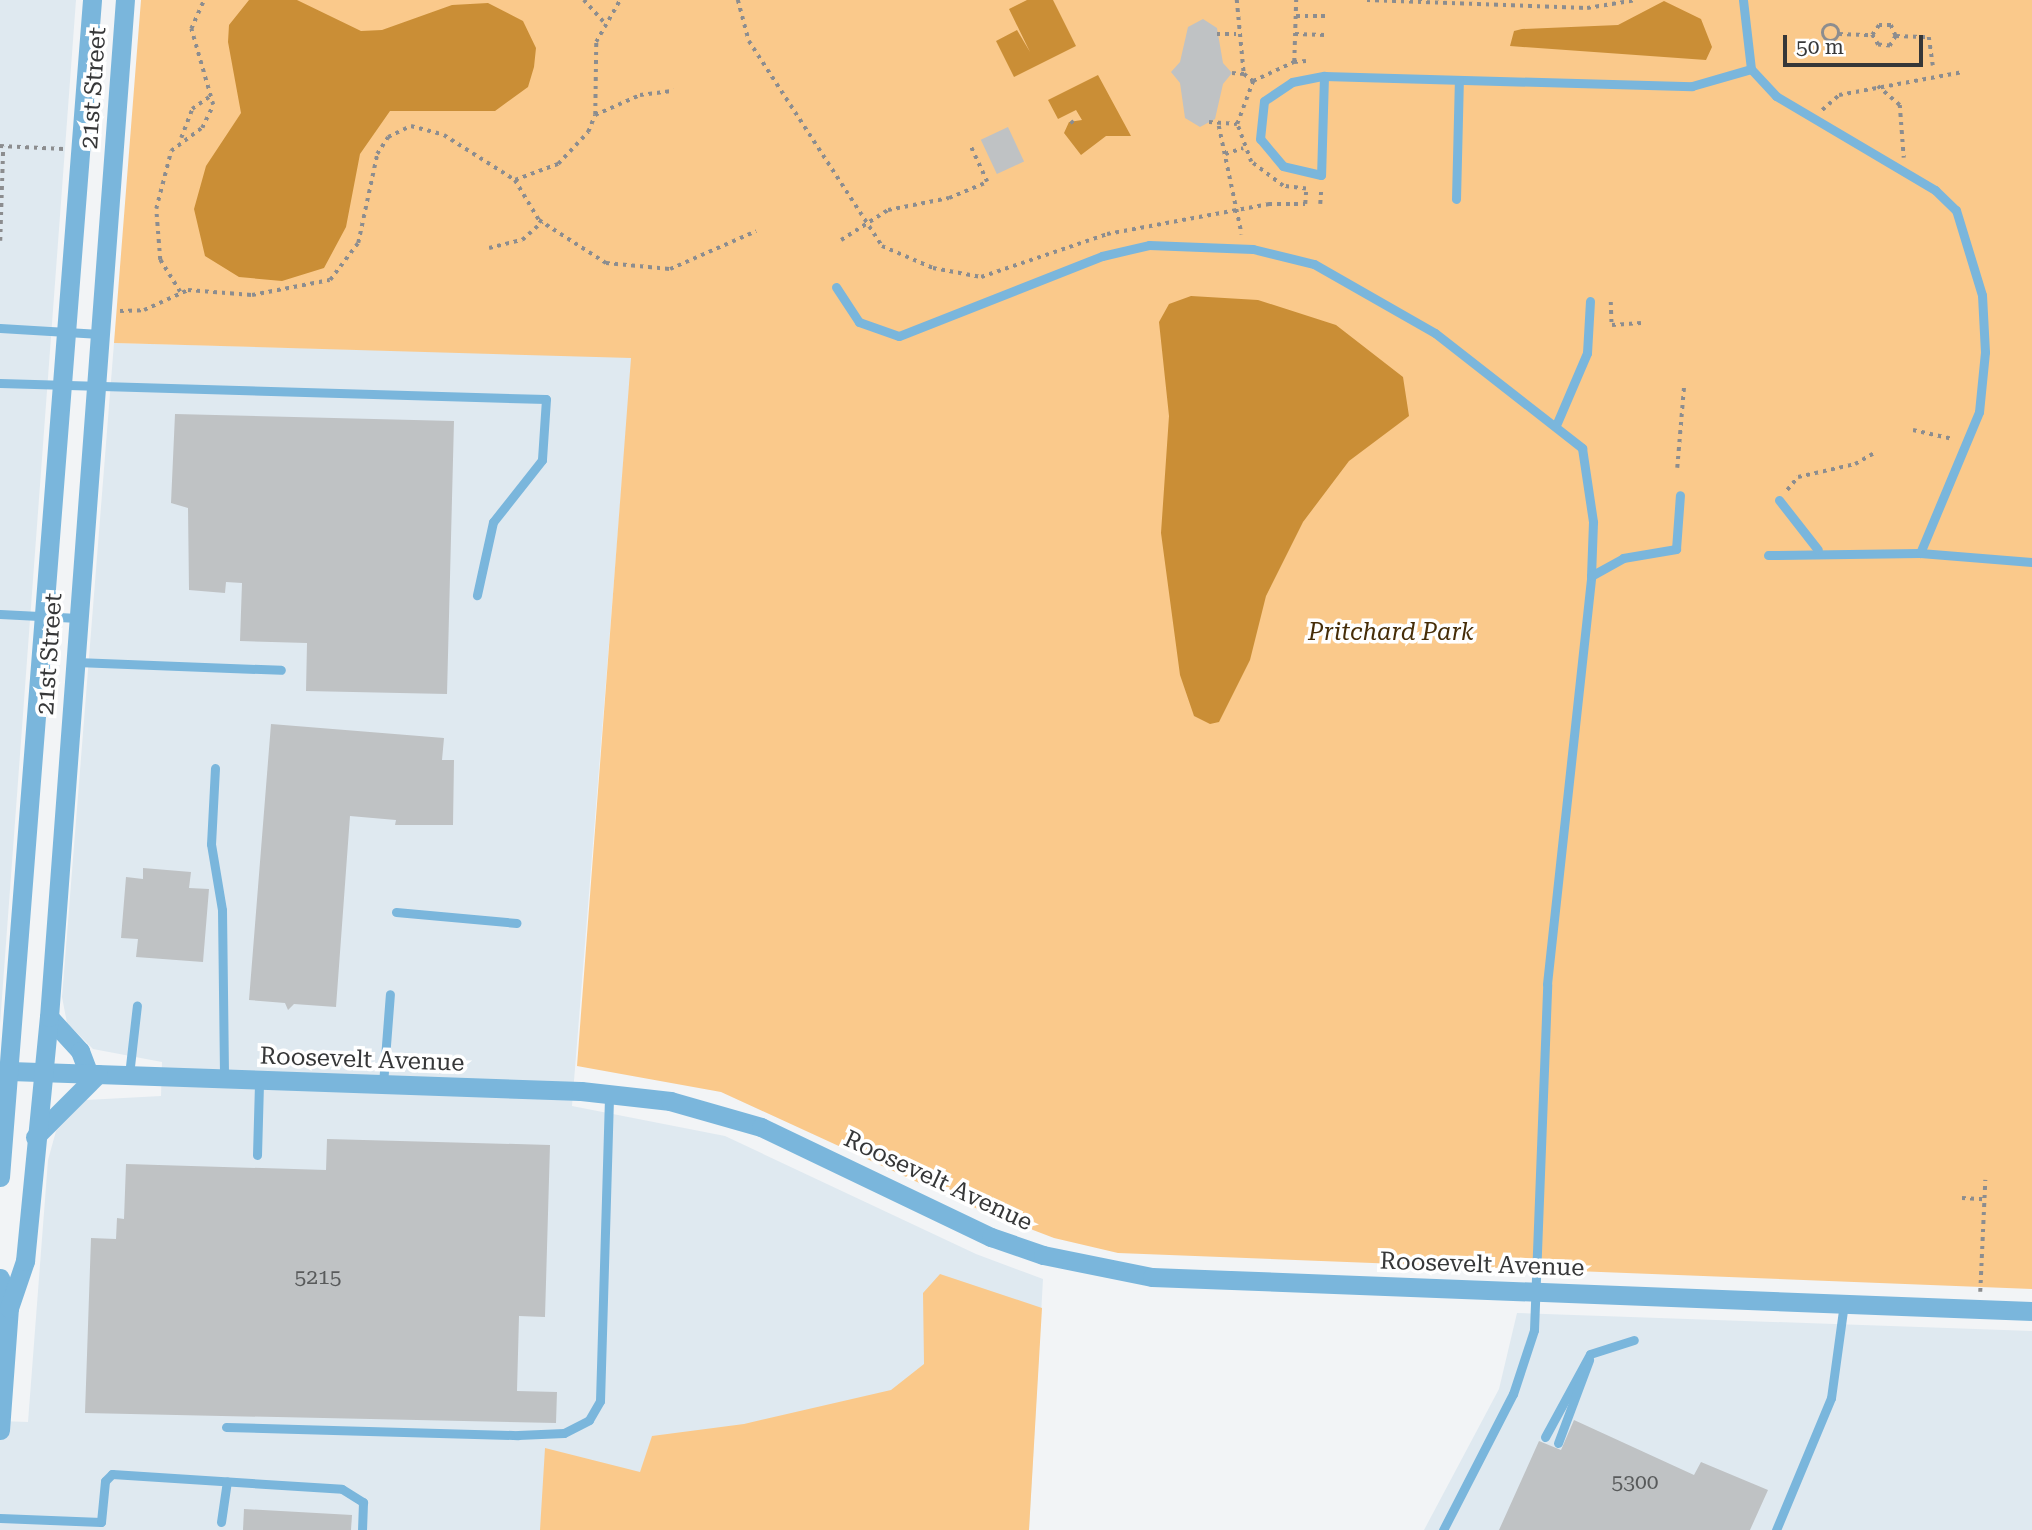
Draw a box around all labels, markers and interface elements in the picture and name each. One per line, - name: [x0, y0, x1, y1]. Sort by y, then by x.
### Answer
- scale bar: [1787, 21, 1927, 65]
- street label: 21st Street: [75, 26, 113, 150]
- text: 50 m: [1796, 35, 1844, 59]
- street label: 21st Street: [31, 592, 69, 716]
- park label: Pritchard Park: [1308, 619, 1474, 647]
- street label: Roosevelt Avenue: [259, 1042, 465, 1078]
- street label: Roosevelt Avenue: [839, 1125, 1037, 1237]
- street label: Roosevelt Avenue: [1379, 1247, 1585, 1283]
- house number: 5215: [294, 1264, 342, 1290]
- house number: 5300: [1611, 1469, 1659, 1495]

